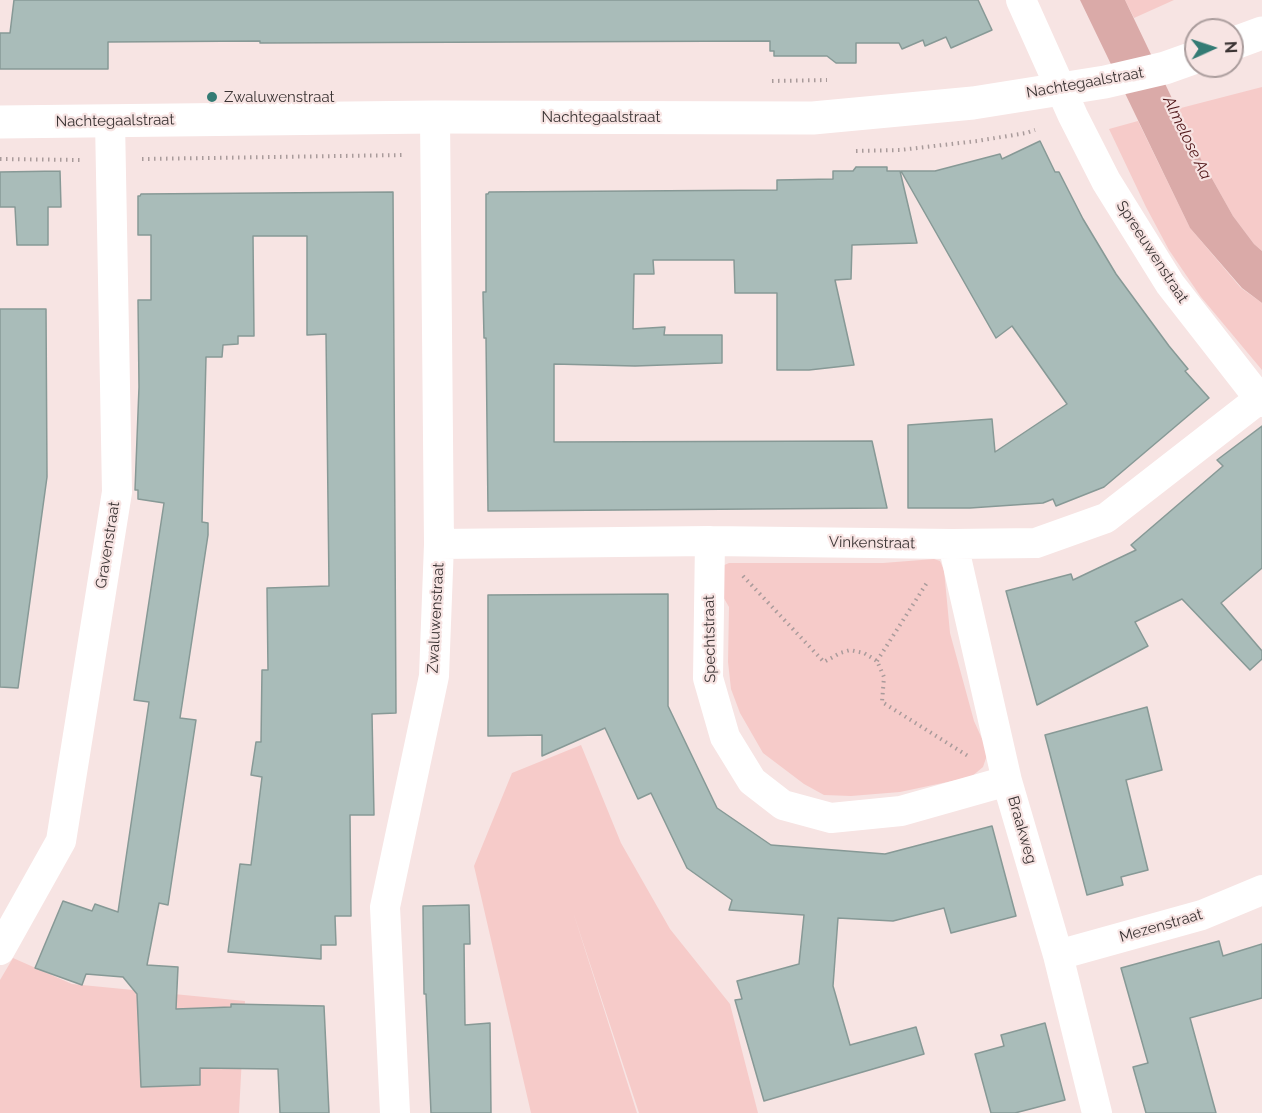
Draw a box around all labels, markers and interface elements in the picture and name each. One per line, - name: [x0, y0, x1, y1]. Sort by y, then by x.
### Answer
- north arrow: [1184, 18, 1244, 78]
- text: N: [1221, 41, 1240, 54]
- street label: Nachtegaalstraat: [1025, 64, 1145, 102]
- place label: Zwaluwenstraat: [224, 88, 335, 106]
- marker: Zwaluwenstraat: [205, 90, 219, 104]
- water label: Almelose Aa: [1159, 93, 1215, 183]
- street label: Nachtegaalstraat: [542, 108, 660, 126]
- street label: Nachtegaalstraat: [55, 111, 175, 131]
- street label: Spreeuwenstraat: [1112, 198, 1192, 306]
- street label: Gravenstraat: [92, 500, 124, 590]
- street label: Vinkenstraat: [829, 533, 915, 553]
- street label: Zwaluwenstraat: [424, 562, 448, 674]
- street label: Spechtstraat: [700, 595, 720, 683]
- street label: Braakweg: [1004, 794, 1040, 866]
- street label: Mezenstraat: [1118, 906, 1204, 946]

